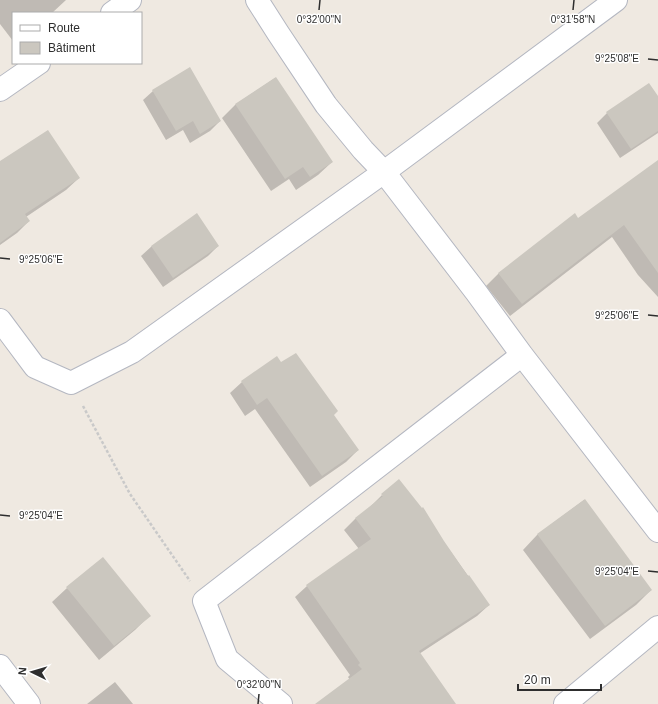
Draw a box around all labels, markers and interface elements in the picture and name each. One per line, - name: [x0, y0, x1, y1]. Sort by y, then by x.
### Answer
- legend: [12, 12, 142, 64]
- text: 0°32'00"N: [297, 14, 341, 25]
- text: 0°31'58"N: [551, 14, 595, 25]
- text: Route: [48, 21, 80, 35]
- text: Bâtiment: [48, 41, 96, 55]
- text: 9°25'08"E: [595, 53, 639, 64]
- text: 9°25'06"E: [19, 254, 63, 265]
- text: 9°25'06"E: [595, 310, 639, 321]
- text: 9°25'04"E: [19, 510, 63, 521]
- text: 9°25'04"E: [595, 566, 639, 577]
- north arrow: [12, 652, 52, 692]
- scale bar: [518, 666, 601, 692]
- text: N: [16, 667, 28, 676]
- text: 20 m: [524, 673, 551, 687]
- text: 0°32'00"N: [237, 679, 281, 690]

